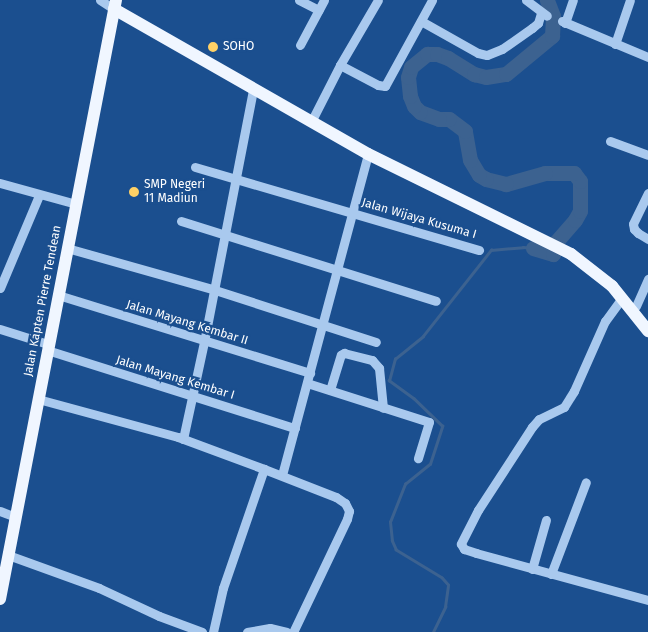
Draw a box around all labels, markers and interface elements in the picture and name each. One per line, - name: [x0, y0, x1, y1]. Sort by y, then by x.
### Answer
- place label: SOHO: [223, 40, 254, 54]
- marker: SOHO: [207, 41, 219, 53]
- place label: SMP Negeri 11 Madiun: [144, 178, 205, 206]
- marker: SMP Negeri 11 Madiun: [128, 186, 140, 198]
- street label: Jalan Wijaya Kusuma I: [360, 196, 478, 242]
- street label: Jalan Kapten Pierre Tendean: [21, 224, 65, 378]
- street label: Jalan Mayang Kembar II: [124, 298, 250, 348]
- street label: Jalan Mayang Kembar I: [114, 353, 236, 403]

